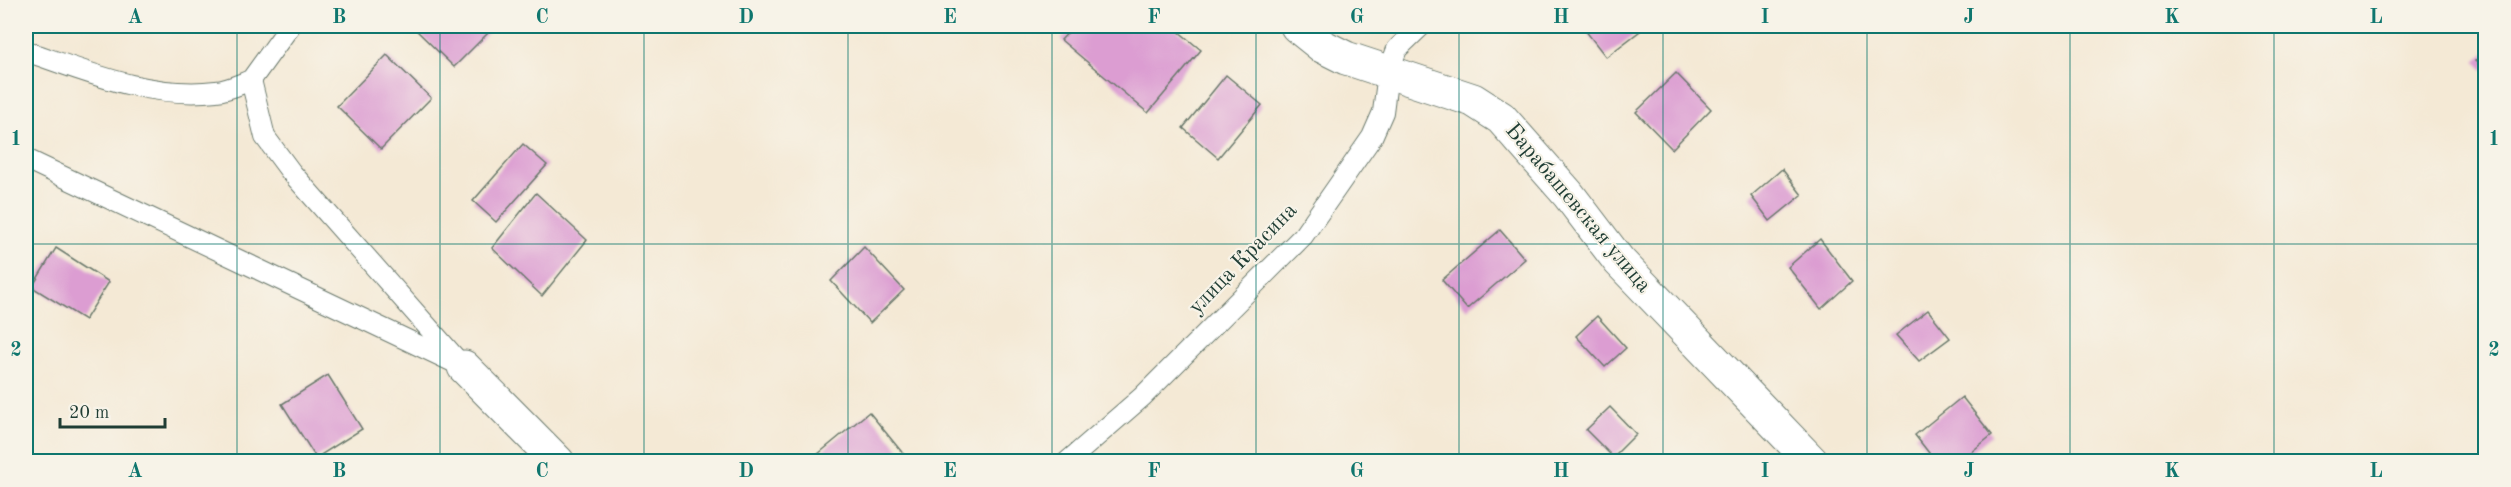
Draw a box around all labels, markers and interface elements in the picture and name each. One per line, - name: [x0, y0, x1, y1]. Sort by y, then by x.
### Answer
- text: A: [127, 8, 143, 28]
- text: B: [332, 8, 346, 28]
- text: C: [535, 8, 549, 28]
- text: D: [738, 8, 754, 28]
- text: E: [943, 8, 957, 28]
- text: F: [1147, 8, 1161, 28]
- text: G: [1350, 8, 1364, 28]
- text: H: [1553, 8, 1569, 28]
- text: I: [1761, 8, 1769, 28]
- text: J: [1964, 8, 1975, 28]
- text: K: [2164, 8, 2180, 28]
- text: L: [2369, 8, 2383, 28]
- street label: Барабашевская улица: [1501, 119, 1655, 297]
- text: 1: [10, 130, 22, 150]
- text: 1: [2488, 130, 2500, 150]
- street label: улица Красина: [1185, 199, 1301, 319]
- text: 2: [10, 341, 22, 361]
- text: 2: [2488, 341, 2500, 361]
- scale bar: [60, 391, 165, 429]
- text: 20 m: [69, 404, 109, 422]
- text: A: [127, 462, 143, 482]
- text: B: [332, 462, 346, 482]
- text: C: [535, 462, 549, 482]
- text: D: [738, 462, 754, 482]
- text: E: [943, 462, 957, 482]
- text: F: [1147, 462, 1161, 482]
- text: G: [1350, 462, 1364, 482]
- text: H: [1553, 462, 1569, 482]
- text: I: [1761, 462, 1769, 482]
- text: J: [1964, 462, 1975, 482]
- text: K: [2164, 462, 2180, 482]
- text: L: [2369, 462, 2383, 482]

